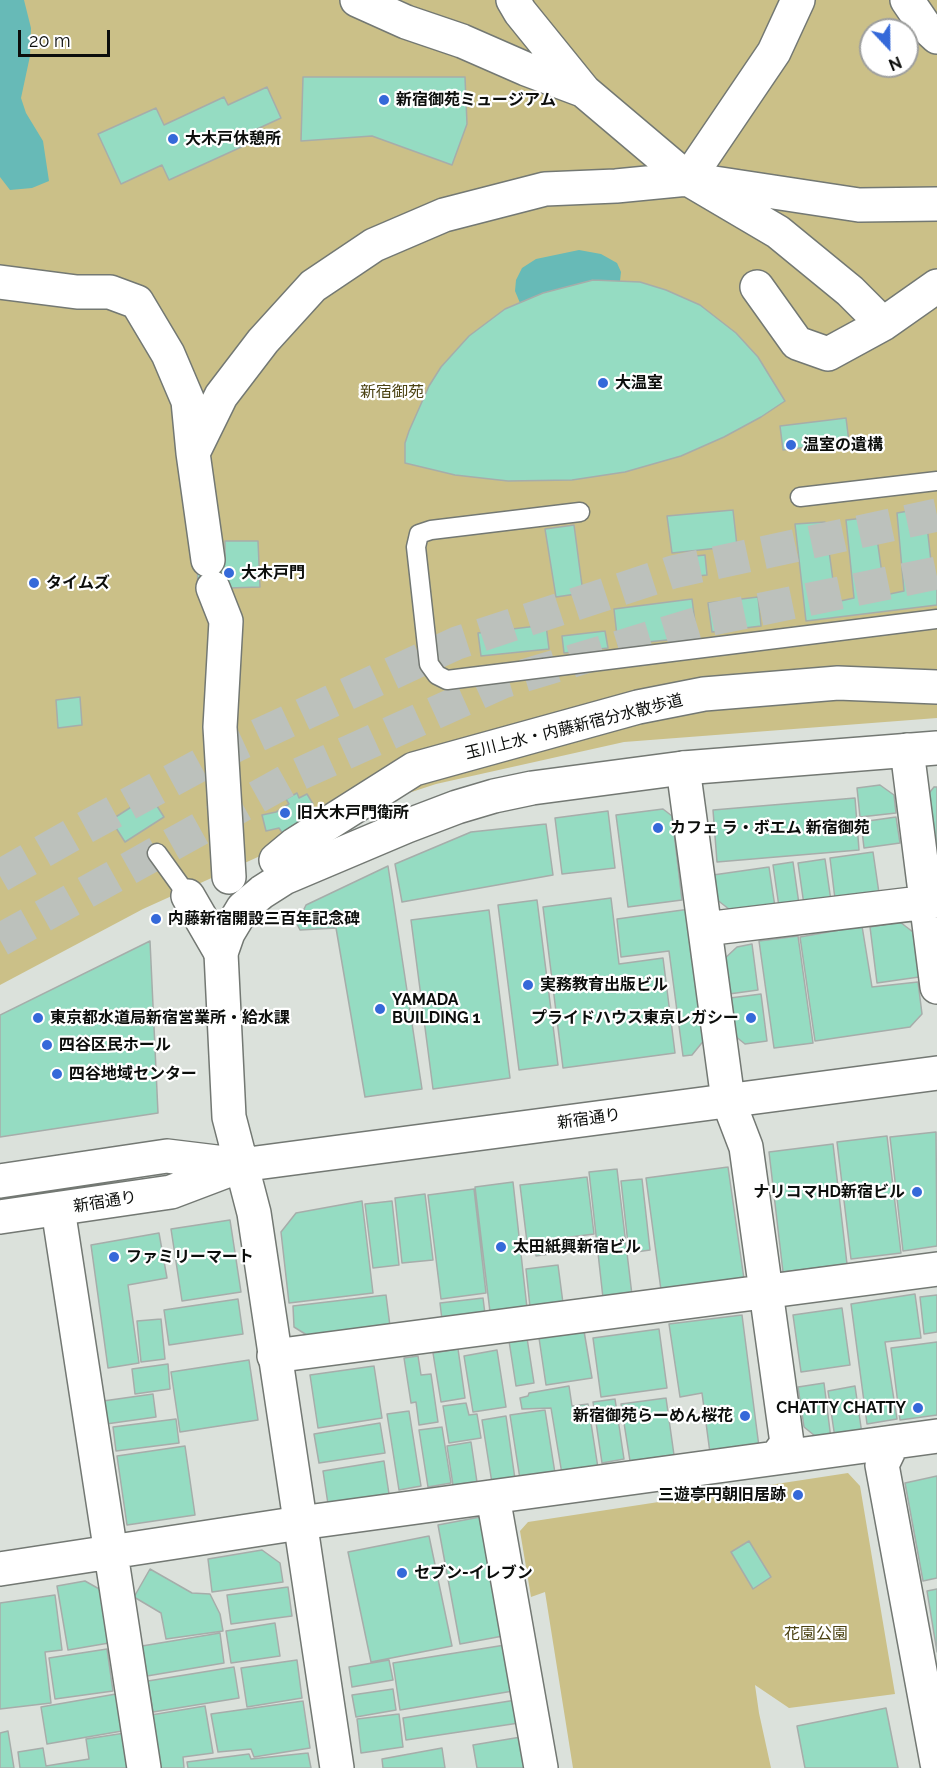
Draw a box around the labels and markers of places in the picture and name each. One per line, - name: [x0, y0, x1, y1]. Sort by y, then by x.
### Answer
- place label: 新宿御苑ミュージアム: [396, 90, 556, 110]
- marker: 新宿御苑ミュージアム: [377, 93, 391, 107]
- place label: 大木戸休憩所: [185, 129, 281, 149]
- marker: 大木戸休憩所: [166, 132, 180, 146]
- place label: 大温室: [615, 373, 663, 393]
- marker: 大温室: [596, 376, 610, 390]
- place label: 温室の遺構: [803, 435, 883, 455]
- marker: 温室の遺構: [784, 438, 798, 452]
- place label: 大木戸門: [241, 563, 305, 583]
- marker: 大木戸門: [222, 566, 236, 580]
- place label: タイムズ: [46, 573, 110, 593]
- marker: タイムズ: [27, 576, 41, 590]
- place label: 旧大木戸門衛所: [297, 803, 409, 823]
- marker: 旧大木戸門衛所: [278, 806, 292, 820]
- place label: カフェ ラ・ボエム 新宿御苑: [670, 818, 870, 838]
- marker: カフェ ラ・ボエム 新宿御苑: [651, 821, 665, 835]
- place label: 内藤新宿開設三百年記念碑: [168, 909, 360, 929]
- marker: 内藤新宿開設三百年記念碑: [149, 912, 163, 926]
- place label: 実務教育出版ビル: [540, 975, 668, 995]
- marker: 実務教育出版ビル: [521, 978, 535, 992]
- place label: YAMADA BUILDING 1: [392, 990, 480, 1028]
- marker: YAMADA BUILDING 1: [373, 1002, 387, 1016]
- place label: 東京都水道局新宿営業所・給水課: [50, 1008, 290, 1028]
- place label: プライドハウス東京レガシー: [531, 1008, 739, 1028]
- marker: 東京都水道局新宿営業所・給水課: [31, 1011, 45, 1025]
- marker: プライドハウス東京レガシー: [744, 1011, 758, 1025]
- place label: 四谷区民ホール: [59, 1035, 171, 1055]
- marker: 四谷区民ホール: [40, 1038, 54, 1052]
- place label: 四谷地域センター: [69, 1064, 197, 1084]
- marker: 四谷地域センター: [50, 1067, 64, 1081]
- place label: ナリコマHD新宿ビル: [754, 1182, 905, 1202]
- marker: ナリコマHD新宿ビル: [910, 1185, 924, 1199]
- place label: 太田紙興新宿ビル: [513, 1237, 641, 1257]
- marker: 太田紙興新宿ビル: [494, 1240, 508, 1254]
- place label: ファミリーマート: [126, 1247, 254, 1267]
- marker: ファミリーマート: [107, 1250, 121, 1264]
- place label: CHATTY CHATTY: [776, 1398, 906, 1418]
- marker: CHATTY CHATTY: [911, 1401, 925, 1415]
- place label: 新宿御苑らーめん桜花: [573, 1406, 733, 1426]
- marker: 新宿御苑らーめん桜花: [738, 1409, 752, 1423]
- place label: 三遊亭円朝旧居跡: [658, 1485, 786, 1505]
- marker: 三遊亭円朝旧居跡: [791, 1488, 805, 1502]
- place label: セブン-イレブン: [414, 1563, 533, 1583]
- marker: セブン-イレブン: [395, 1566, 409, 1580]

